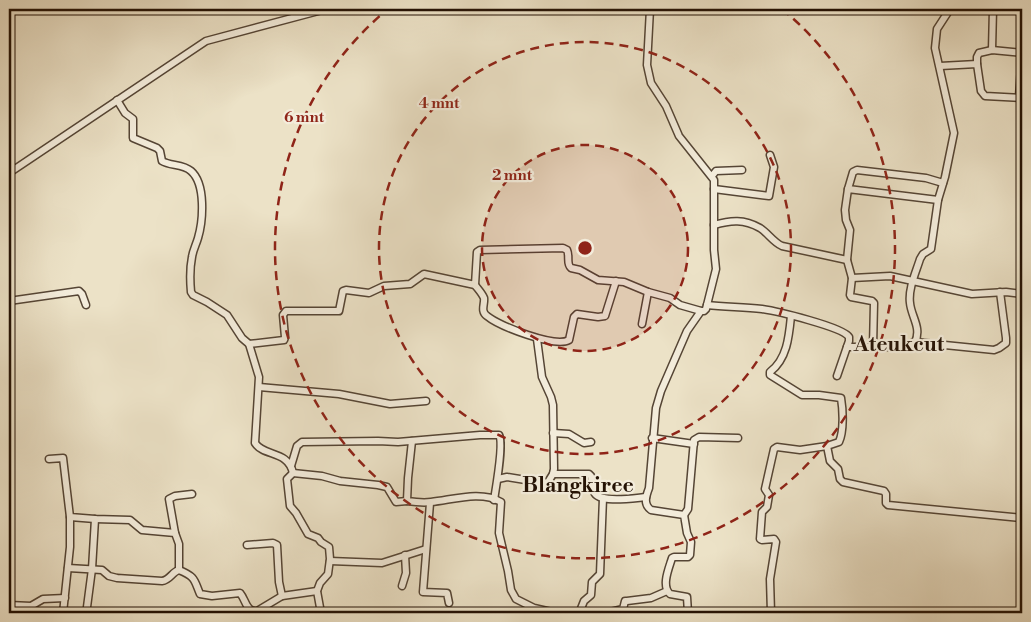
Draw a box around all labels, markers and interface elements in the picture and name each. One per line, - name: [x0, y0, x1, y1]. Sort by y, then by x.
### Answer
- text: 4 mnt: [419, 94, 460, 113]
- text: 6 mnt: [284, 108, 325, 127]
- text: 2 mnt: [492, 166, 533, 185]
- centre of rings: [576, 239, 594, 257]
- district label: Ateukcut: [853, 332, 945, 358]
- district label: Blangkiree: [522, 473, 634, 499]

